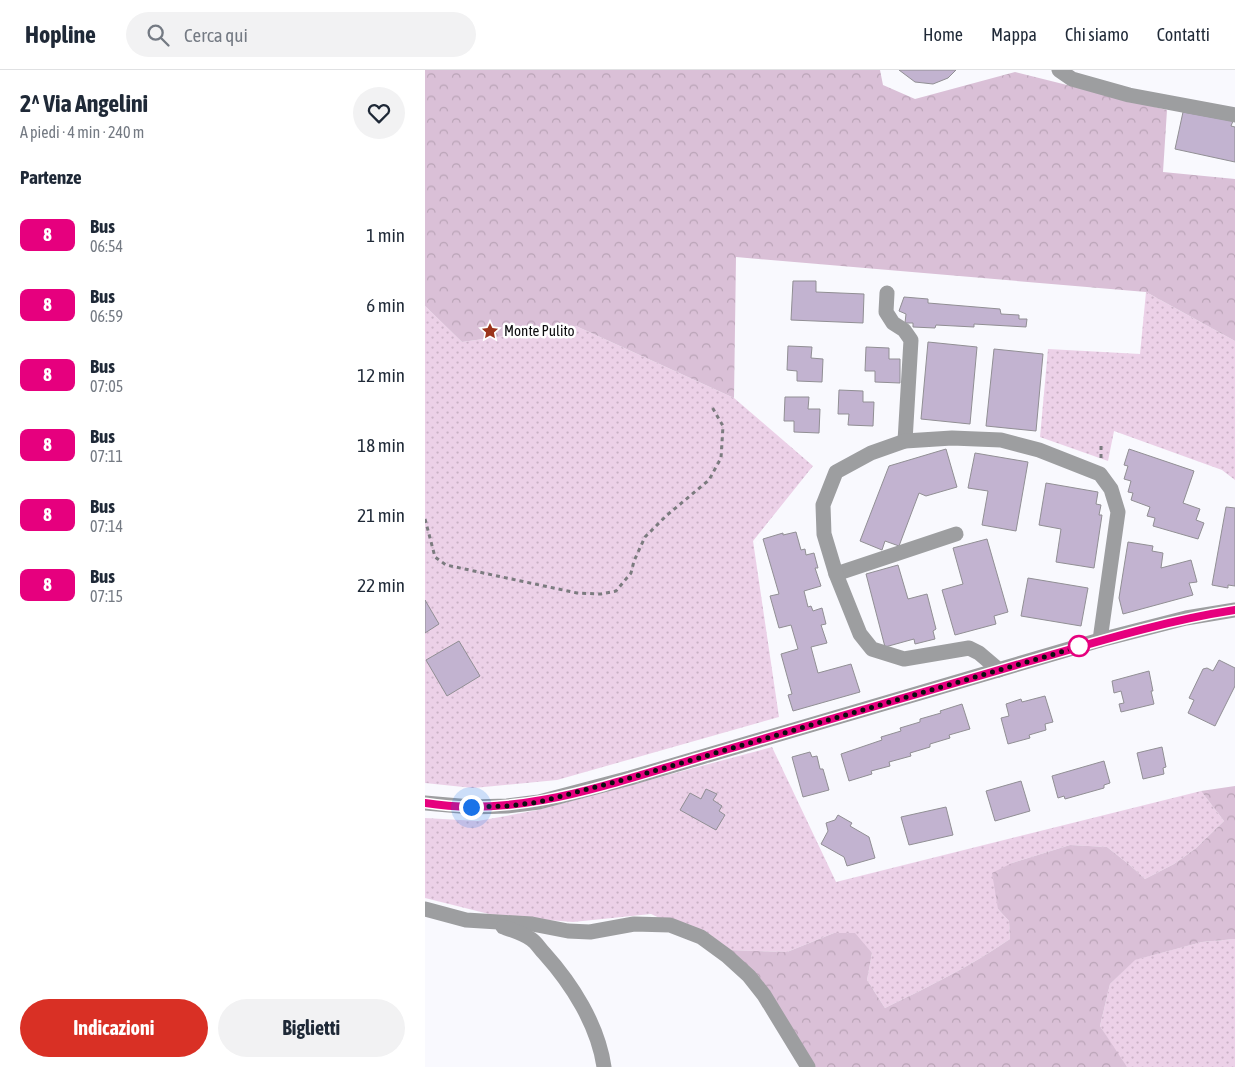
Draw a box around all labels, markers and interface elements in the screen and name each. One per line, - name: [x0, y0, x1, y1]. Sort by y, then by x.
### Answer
- search box: [126, 12, 476, 57]
- text: Hopline: [25, 21, 96, 48]
- icon: search: [144, 21, 172, 49]
- text: Cerca qui: [184, 24, 248, 46]
- text: Home: [923, 24, 963, 45]
- text: Mappa: [991, 24, 1037, 45]
- text: Chi siamo: [1065, 24, 1129, 45]
- text: Contatti: [1157, 24, 1210, 45]
- button: heart: [353, 87, 405, 139]
- text: 2^ Via Angelini: [20, 90, 148, 117]
- text: A piedi · 4 min · 240 m: [20, 123, 144, 141]
- text: Partenze: [20, 166, 82, 188]
- text: Bus: [90, 215, 115, 237]
- text: 8: [43, 224, 52, 245]
- text: 1 min: [366, 224, 405, 246]
- text: 06:54: [90, 237, 123, 255]
- text: Bus: [90, 285, 115, 307]
- text: 8: [43, 294, 52, 315]
- text: 6 min: [366, 294, 405, 316]
- text: 06:59: [90, 307, 123, 325]
- place icon: Monte Pulito: [480, 321, 500, 341]
- place label: Monte Pulito: [504, 322, 575, 339]
- text: Bus: [90, 355, 115, 377]
- text: 8: [43, 364, 52, 385]
- text: 12 min: [357, 364, 405, 386]
- text: 07:05: [90, 377, 123, 395]
- text: Bus: [90, 425, 115, 447]
- text: 8: [43, 434, 52, 455]
- text: 18 min: [357, 434, 405, 456]
- text: 07:11: [90, 447, 123, 465]
- text: Bus: [90, 495, 115, 517]
- text: 8: [43, 504, 52, 525]
- text: 21 min: [357, 504, 405, 526]
- text: 07:14: [90, 517, 123, 535]
- text: Bus: [90, 565, 115, 587]
- text: 8: [43, 574, 52, 595]
- text: 22 min: [357, 574, 405, 596]
- text: 07:15: [90, 587, 123, 605]
- unlabelled marker: [1068, 635, 1090, 657]
- your location: [459, 795, 484, 820]
- button: Indicazioni: [20, 999, 208, 1057]
- button: Biglietti: [218, 999, 405, 1057]

